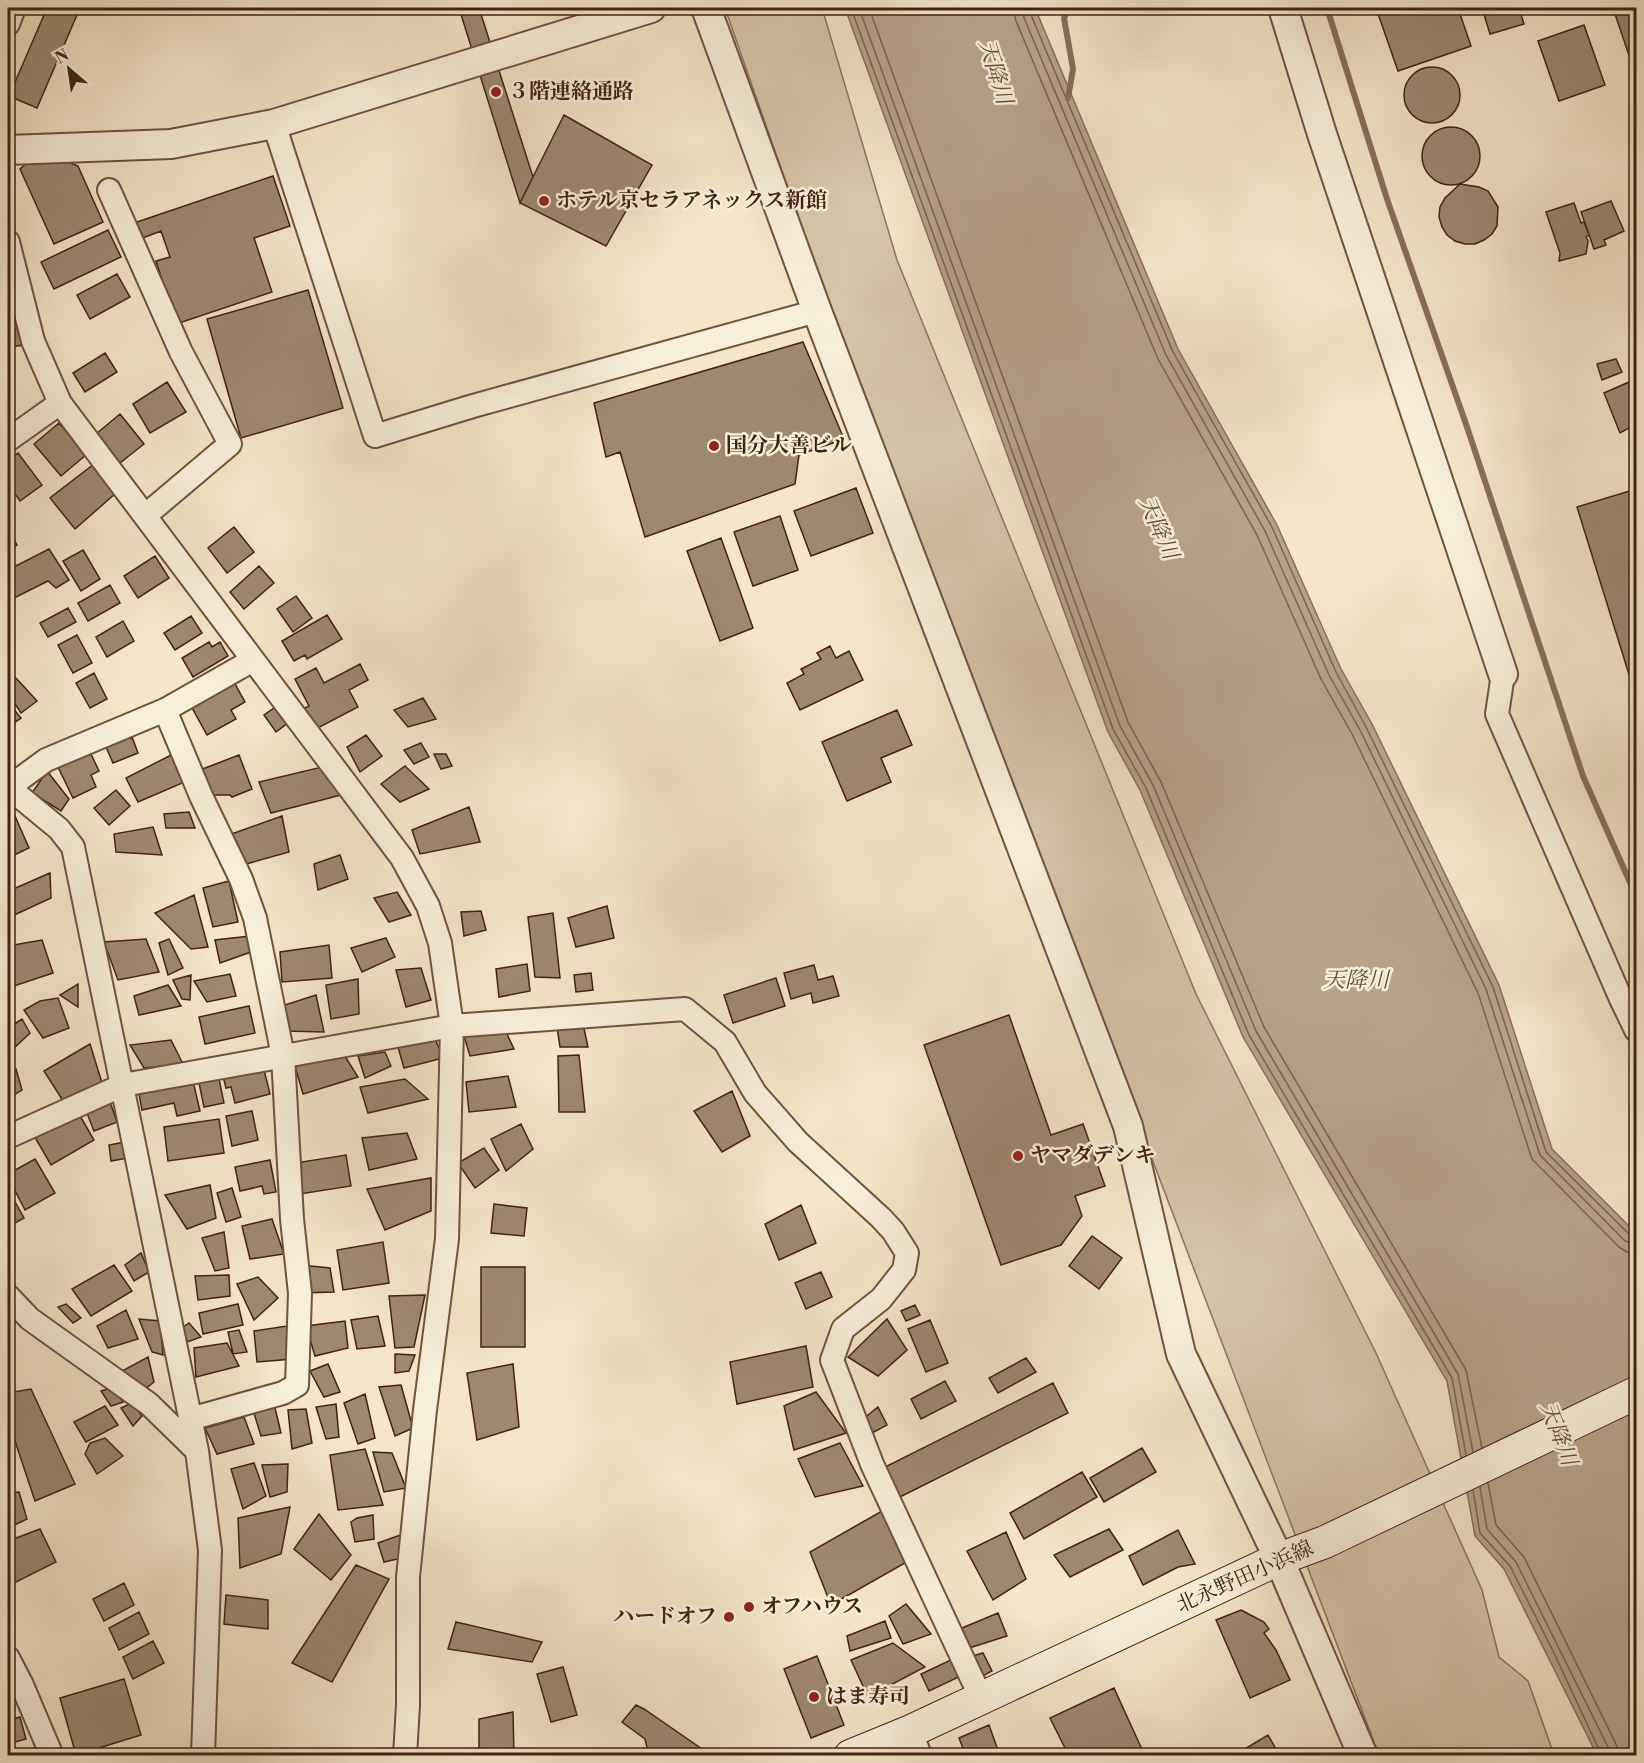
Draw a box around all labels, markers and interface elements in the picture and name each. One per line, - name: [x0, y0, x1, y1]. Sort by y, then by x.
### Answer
- water label: 天降川: [972, 36, 1018, 109]
- north arrow: [39, 39, 99, 99]
- text: N: [52, 45, 73, 69]
- place label: ３階連絡通路: [508, 79, 634, 105]
- marker: ３階連絡通路: [489, 85, 503, 99]
- place label: ホテル京セラアネックス新館: [556, 188, 827, 214]
- marker: ホテル京セラアネックス新館: [537, 194, 551, 208]
- place label: 国分大善ビル: [726, 433, 852, 459]
- marker: 国分大善ビル: [707, 439, 721, 453]
- water label: 天降川: [1132, 492, 1185, 565]
- water label: 天降川: [1323, 967, 1391, 994]
- place label: ヤマダデンキ: [1030, 1143, 1156, 1169]
- marker: ヤマダデンキ: [1011, 1149, 1025, 1163]
- water label: 天降川: [1534, 1398, 1583, 1472]
- street label: 北永野田小浜線: [1173, 1535, 1317, 1619]
- place label: オフハウス: [761, 1594, 863, 1620]
- marker: オフハウス: [742, 1600, 756, 1614]
- place label: ハードオフ: [613, 1604, 717, 1630]
- marker: ハードオフ: [722, 1610, 736, 1624]
- place label: はま寿司: [826, 1684, 910, 1710]
- marker: はま寿司: [807, 1690, 821, 1704]

